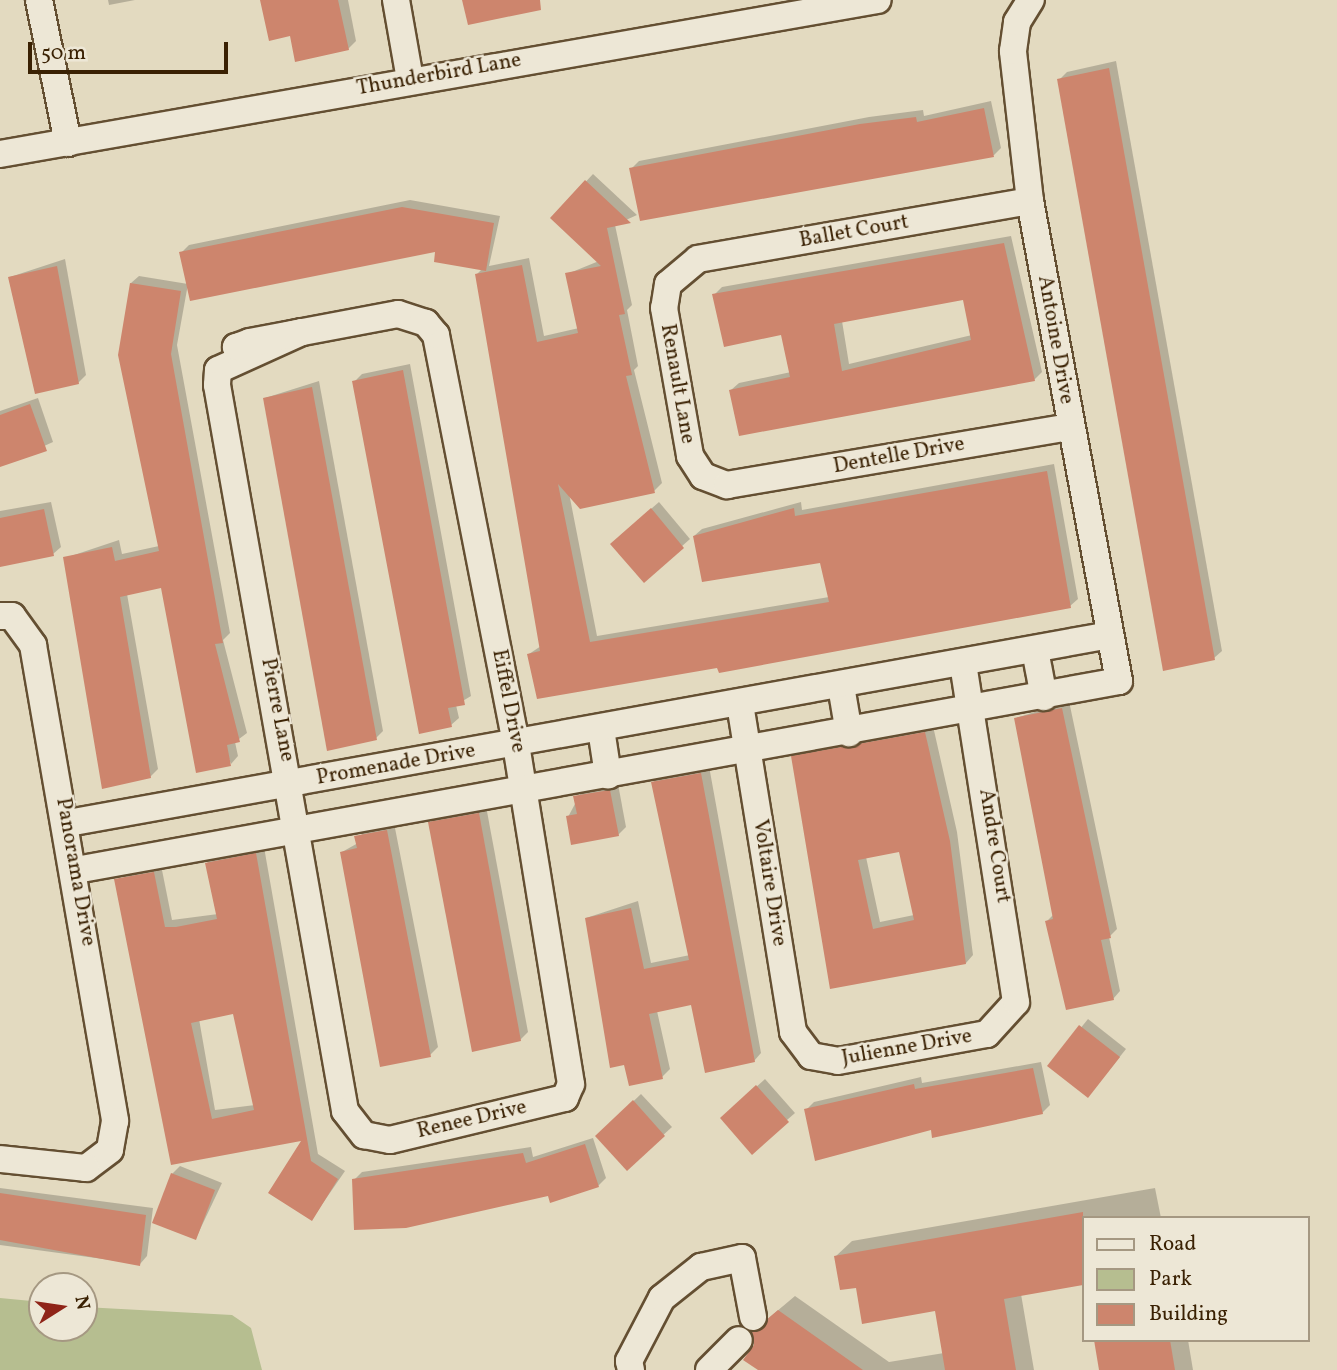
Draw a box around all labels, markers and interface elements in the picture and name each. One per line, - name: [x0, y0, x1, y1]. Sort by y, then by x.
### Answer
- scale bar: [32, 28, 231, 72]
- text: 50 m: [41, 39, 86, 68]
- street label: Thunderbird Lane: [355, 48, 523, 102]
- street label: Ballet Court: [797, 210, 911, 254]
- street label: Antoine Drive: [1031, 274, 1079, 406]
- street label: Renault Lane: [654, 322, 700, 446]
- street label: Dentelle Drive: [831, 432, 967, 480]
- street label: Eiffel Drive: [486, 647, 530, 755]
- street label: Pierre Lane: [255, 656, 299, 764]
- street label: Promenade Drive: [315, 739, 477, 791]
- street label: Andre Court: [973, 787, 1015, 905]
- street label: Panorama Drive: [50, 796, 100, 948]
- street label: Voltaire Drive: [747, 818, 791, 948]
- street label: Julienne Drive: [840, 1024, 974, 1072]
- street label: Renee Drive: [415, 1095, 529, 1145]
- legend: [1082, 1216, 1309, 1342]
- text: Road: [1149, 1230, 1196, 1259]
- text: Park: [1149, 1265, 1192, 1294]
- north arrow: [28, 1272, 98, 1342]
- text: N: [67, 1294, 96, 1312]
- text: Building: [1149, 1300, 1228, 1329]

